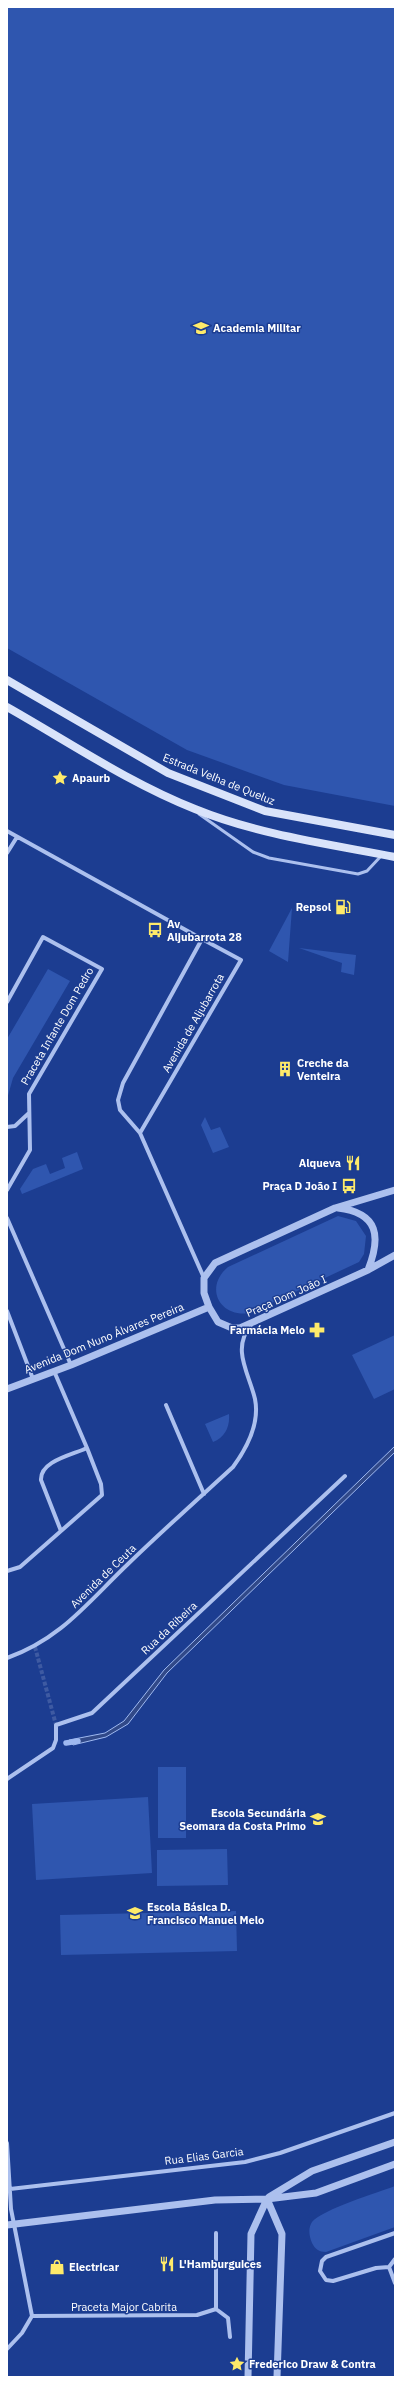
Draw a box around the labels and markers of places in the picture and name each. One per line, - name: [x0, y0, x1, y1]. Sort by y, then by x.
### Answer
- school or university icon: Academia Militar: [192, 319, 210, 337]
- place label: Academia Militar: [213, 321, 301, 335]
- place icon: Apaurb: [51, 769, 69, 787]
- place label: Apaurb: [72, 771, 110, 785]
- fuel station icon: Repsol: [334, 898, 352, 916]
- place label: Repsol: [296, 900, 332, 914]
- place label: Av Aljubarrota 28: [167, 917, 242, 944]
- bus stop icon: Av Aljubarrota 28: [146, 921, 164, 939]
- place label: Creche da Venteira: [297, 1056, 349, 1083]
- building icon: Creche da Venteira: [276, 1060, 294, 1078]
- restaurant icon: Alqueva: [344, 1154, 362, 1172]
- place label: Alqueva: [299, 1156, 341, 1170]
- bus stop icon: Praça D João I: [340, 1177, 358, 1195]
- place label: Praça D João I: [262, 1179, 337, 1193]
- pharmacy icon: Farmácia Melo: [308, 1321, 326, 1339]
- place label: Farmácia Melo: [230, 1323, 305, 1337]
- place label: Escola Secundária Seomara da Costa Primo: [179, 1806, 306, 1833]
- school or university icon: Escola Secundária Seomara da Costa Primo: [309, 1810, 327, 1828]
- place label: Escola Básica D. Francisco Manuel Melo: [147, 1900, 264, 1927]
- school or university icon: Escola Básica D. Francisco Manuel Melo: [126, 1904, 144, 1922]
- restaurant icon: L'Hamburguices: [158, 2255, 176, 2273]
- place label: L'Hamburguices: [179, 2257, 262, 2271]
- shop icon: Electricar: [48, 2258, 66, 2276]
- place label: Electricar: [69, 2260, 120, 2274]
- place icon: Frederico Draw & Contra: [228, 2355, 246, 2373]
- place label: Frederico Draw & Contra: [249, 2357, 376, 2371]

